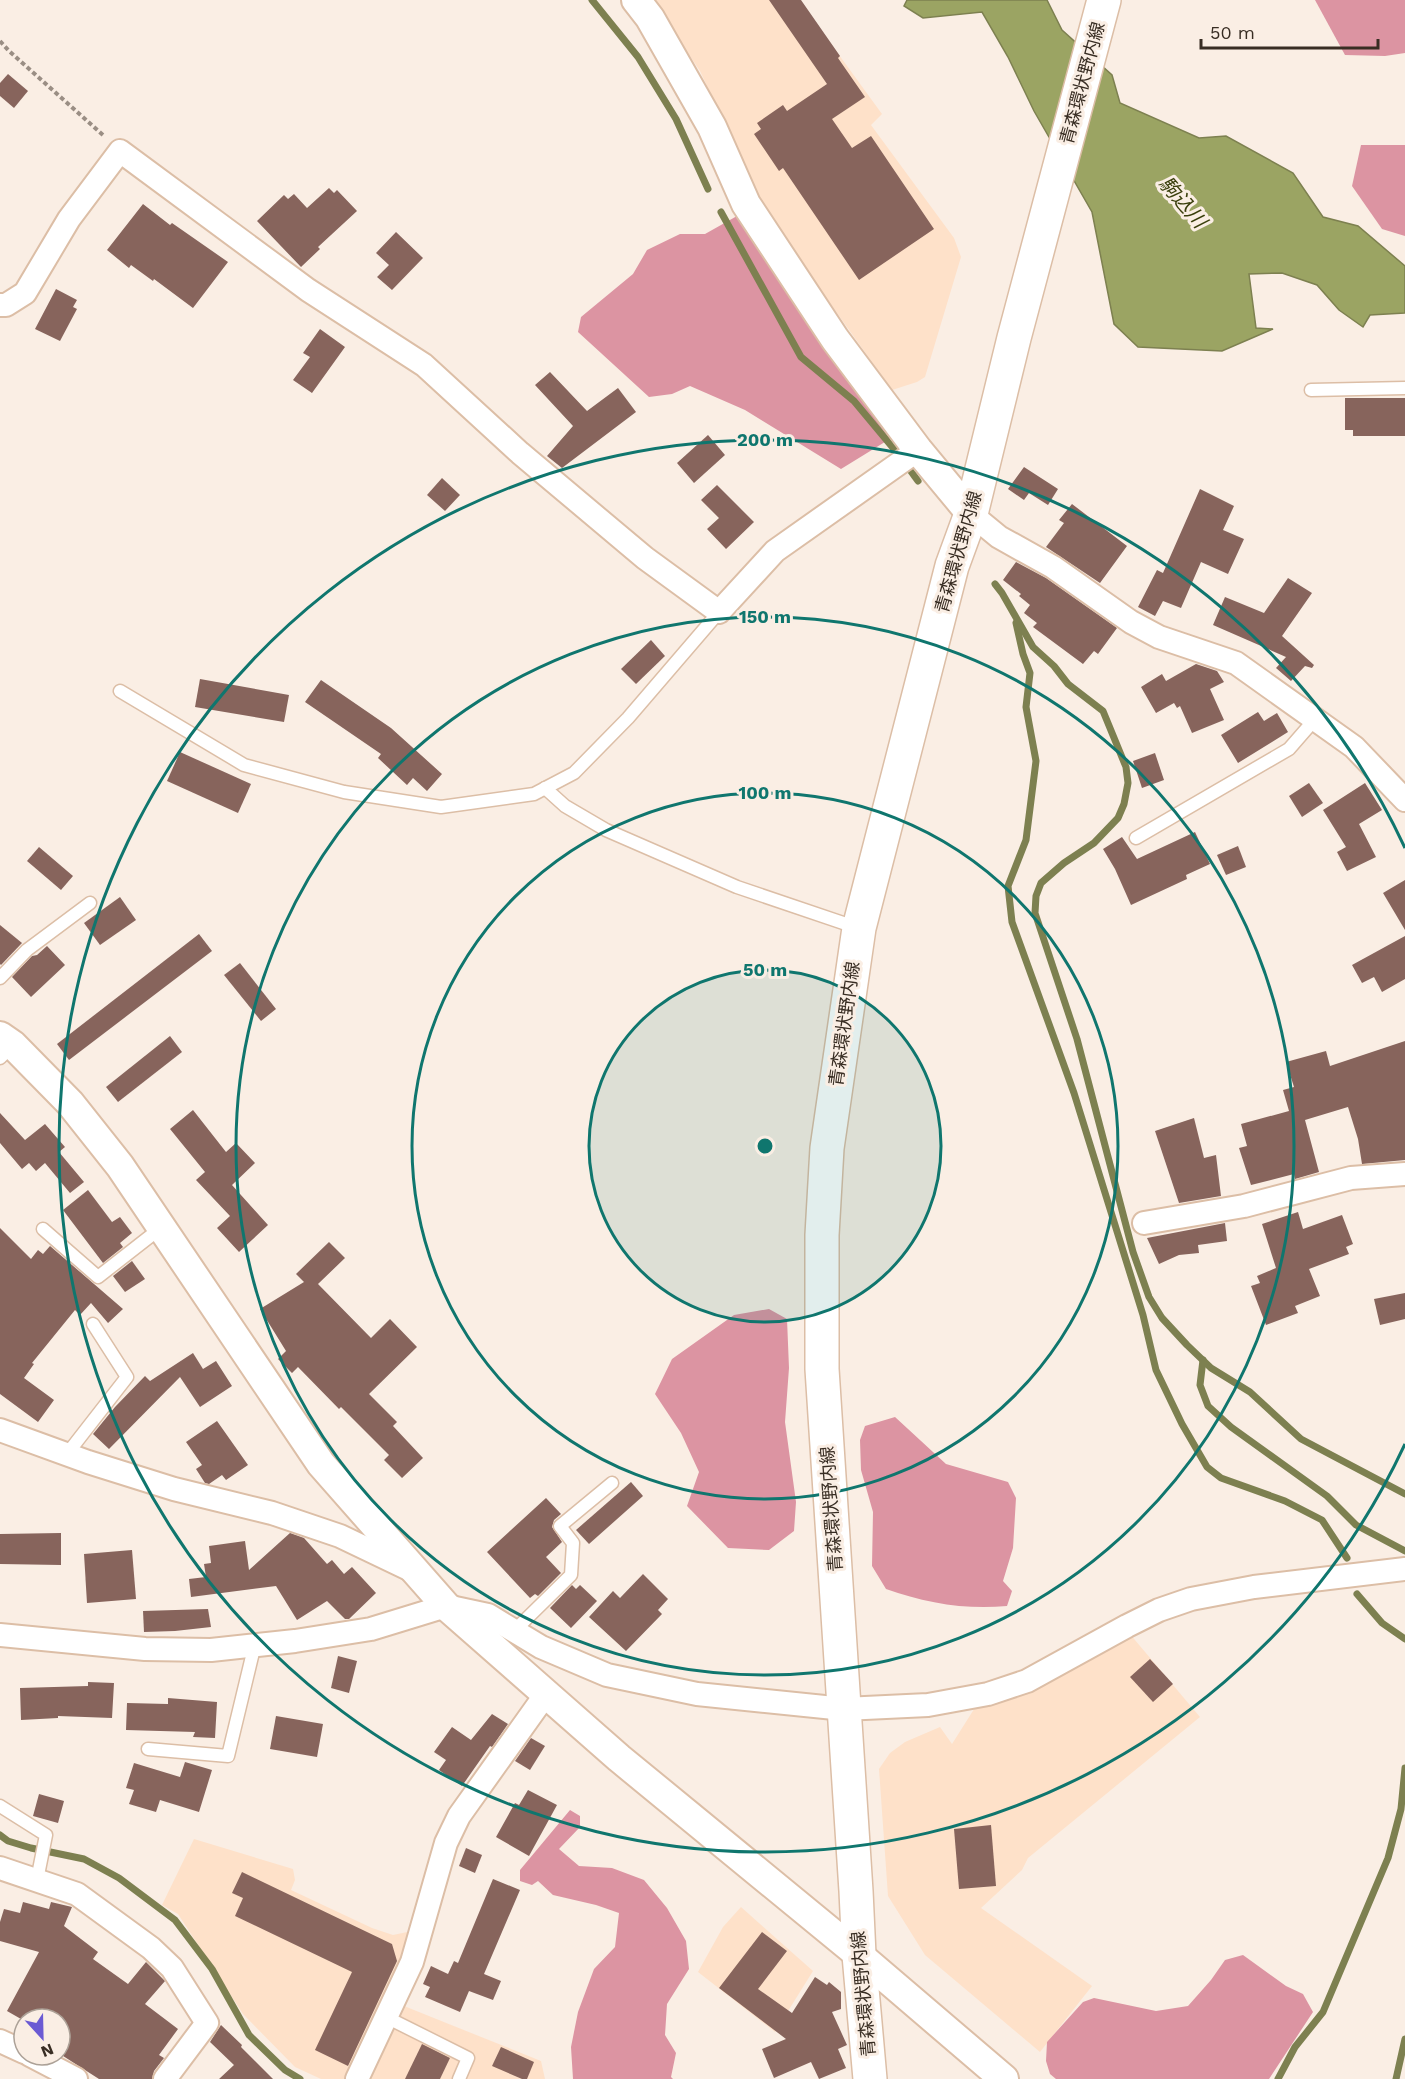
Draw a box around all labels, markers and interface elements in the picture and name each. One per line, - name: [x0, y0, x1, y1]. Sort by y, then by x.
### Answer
- scale bar: [1201, 12, 1378, 50]
- street label: 青森環状野内線: [1056, 19, 1108, 147]
- text: 50 m: [1210, 22, 1255, 43]
- water label: 駒込川: [1154, 171, 1213, 234]
- text: 200 m: [737, 429, 793, 450]
- street label: 青森環状野内線: [931, 489, 985, 615]
- text: 150 m: [739, 606, 791, 627]
- text: 100 m: [738, 782, 792, 803]
- text: 50 m: [743, 959, 787, 980]
- street label: 青森環状野内線: [825, 960, 863, 1088]
- centre of rings: [755, 1136, 775, 1156]
- street label: 青森環状野内線: [816, 1445, 846, 1573]
- street label: 青森環状野内線: [847, 1930, 879, 2058]
- north arrow: [12, 2007, 72, 2067]
- text: N: [38, 2039, 56, 2061]

